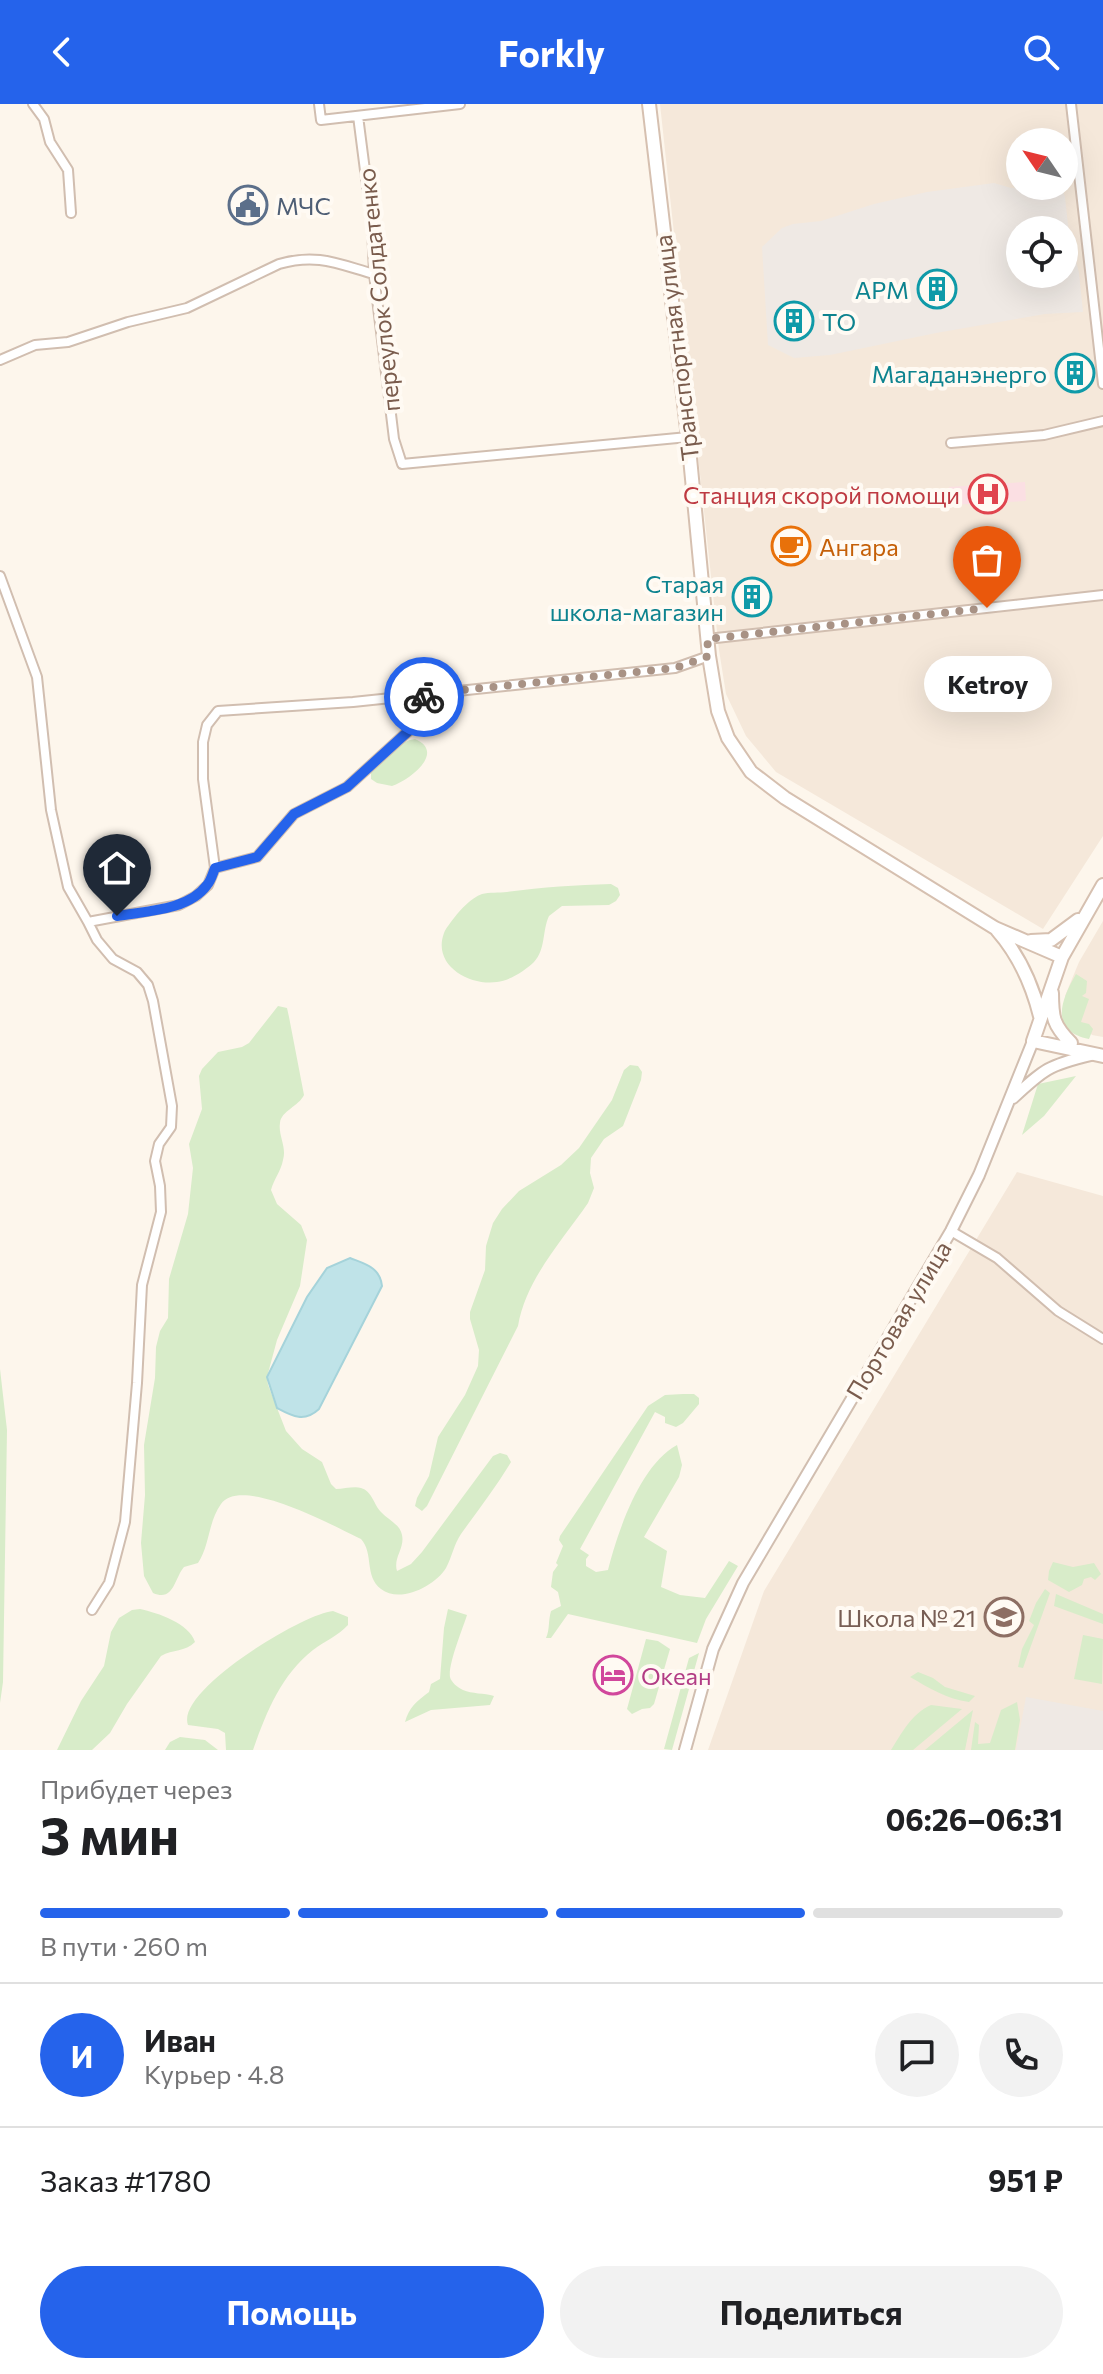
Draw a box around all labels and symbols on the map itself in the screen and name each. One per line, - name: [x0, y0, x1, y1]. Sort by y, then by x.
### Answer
- north arrow: [1006, 128, 1078, 200]
- street label: переулок Солдатенко: [351, 167, 405, 413]
- public building icon: МЧС: [227, 184, 269, 226]
- place label: МЧС: [276, 191, 331, 220]
- street label: Транспортная улица: [648, 233, 704, 463]
- building icon: АРМ: [916, 268, 958, 310]
- place label: АРМ: [855, 275, 909, 304]
- building icon: ТО: [773, 300, 815, 342]
- place label: ТО: [822, 307, 856, 336]
- building icon: Магаданэнерго: [1054, 352, 1096, 394]
- place label: Магаданэнерго: [872, 359, 1047, 388]
- hospital icon: Станция скорой помощи: [967, 473, 1009, 515]
- place label: Станция скорой помощи: [683, 480, 960, 509]
- cafe icon: Ангара: [770, 525, 812, 567]
- pin: [953, 526, 1021, 608]
- place label: Ангара: [819, 532, 899, 561]
- place label: Старая школа-магазин: [550, 569, 724, 626]
- building icon: Старая школа-магазин: [731, 576, 773, 618]
- callout: Ketroy: [923, 656, 1051, 712]
- courier: [384, 657, 464, 737]
- pin: [83, 834, 151, 916]
- street label: Портовая улица: [839, 1236, 957, 1404]
- school or university icon: Школа № 21: [983, 1596, 1025, 1638]
- place label: Школа № 21: [837, 1603, 976, 1632]
- hotel icon: Океан: [592, 1654, 634, 1696]
- place label: Океан: [641, 1661, 712, 1690]

